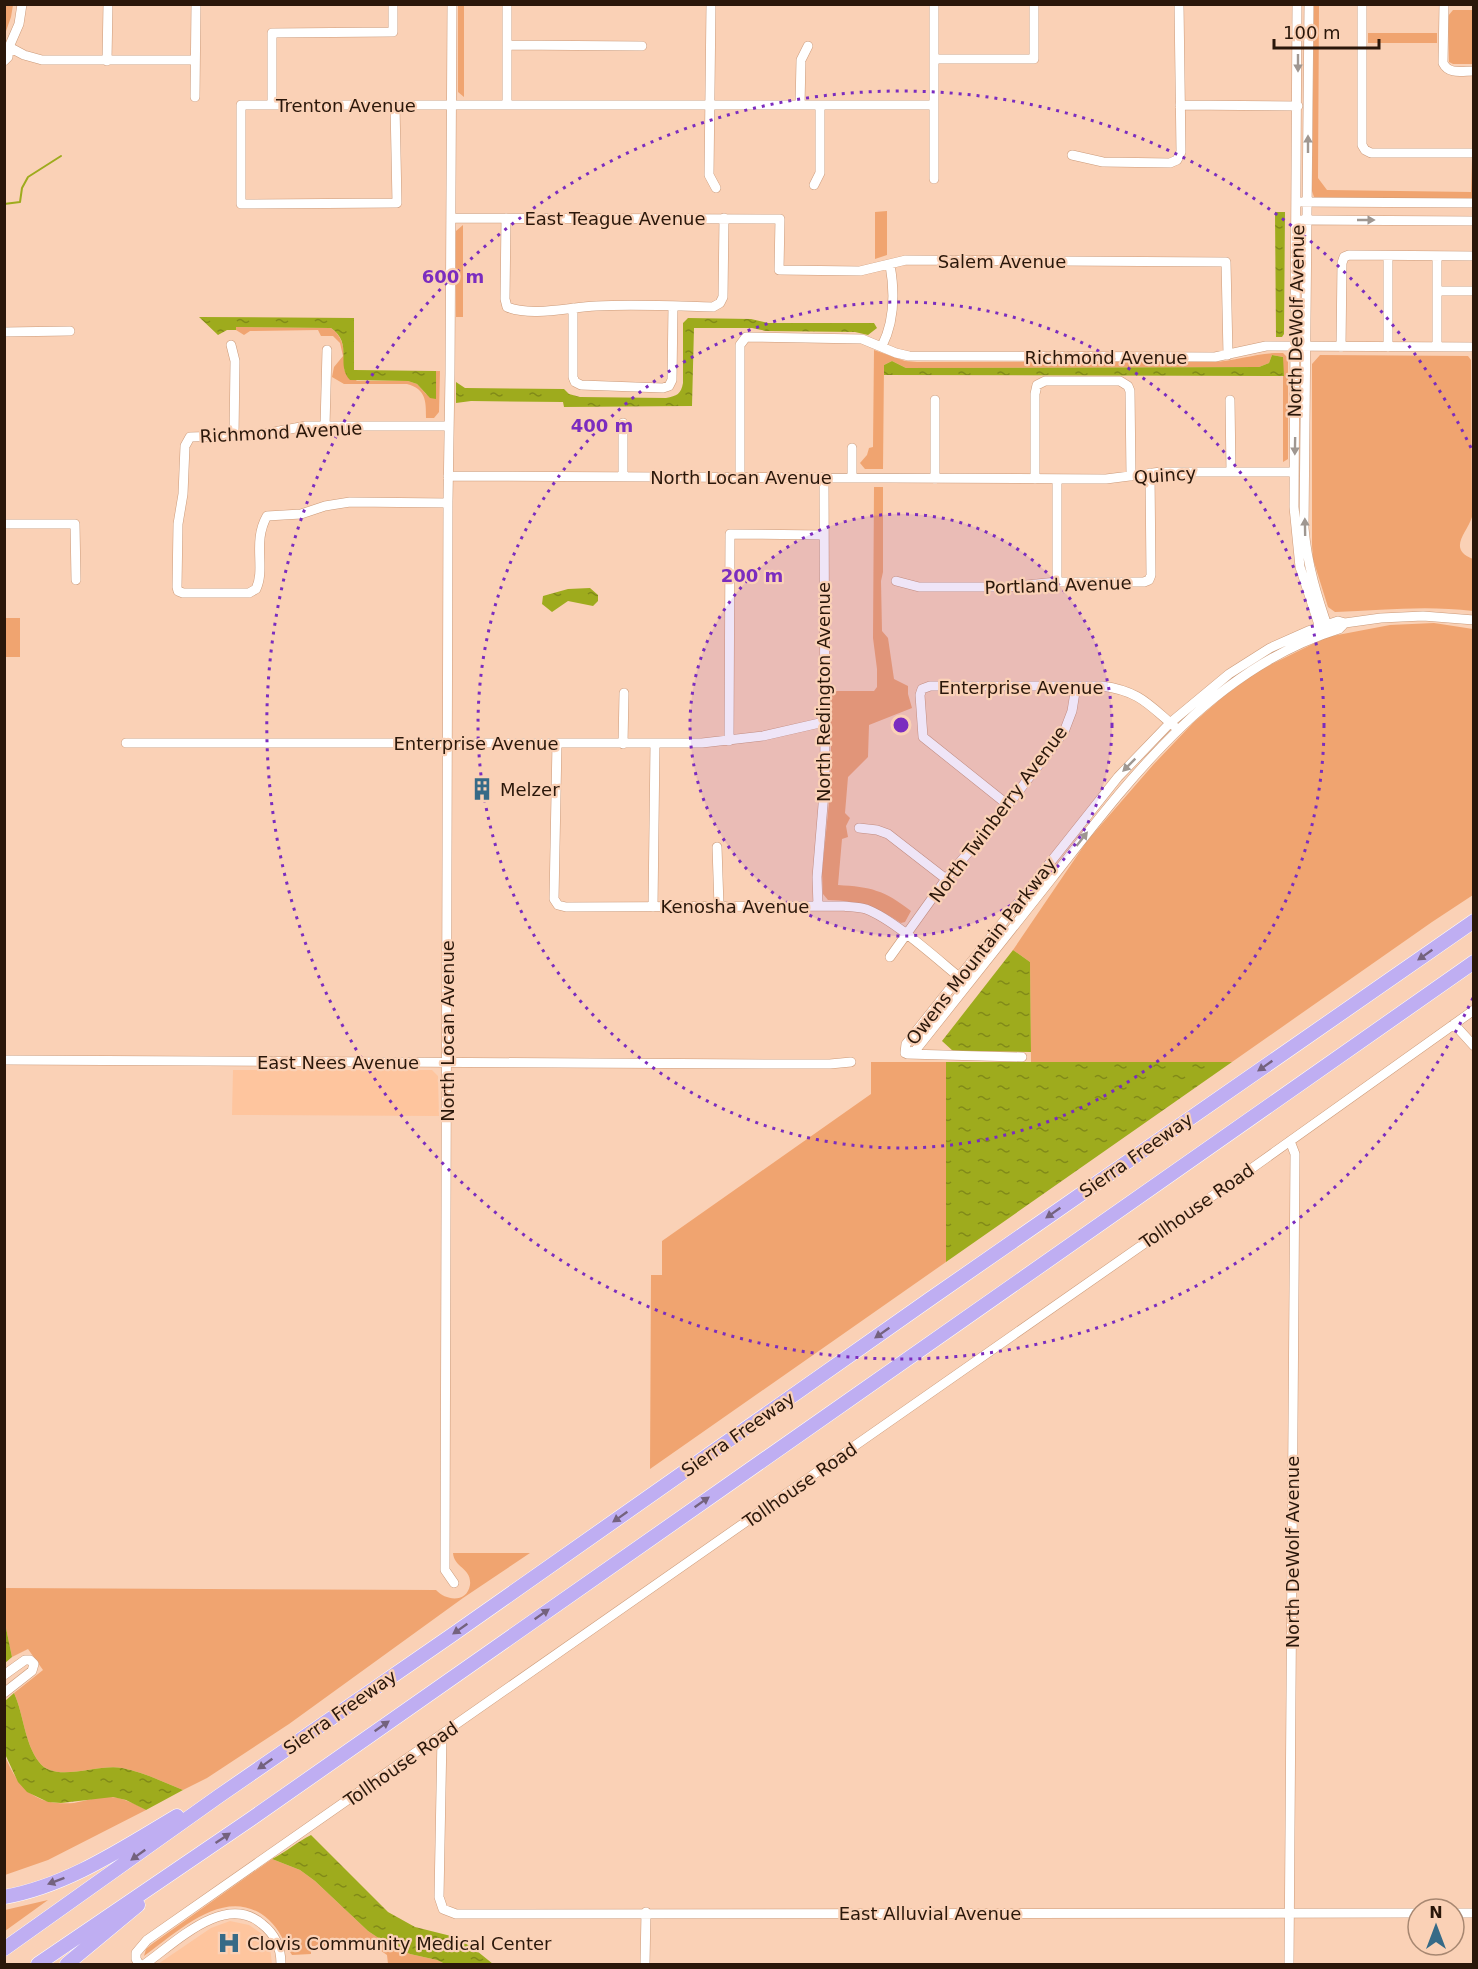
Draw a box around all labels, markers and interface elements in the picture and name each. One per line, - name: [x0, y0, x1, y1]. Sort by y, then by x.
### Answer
- scale bar: [1274, 12, 1379, 50]
- text: 100 m: [1283, 22, 1341, 43]
- one-way arrow: [1293, 53, 1303, 72]
- street label: Trenton Avenue: [275, 95, 416, 116]
- one-way arrow: [1303, 134, 1313, 153]
- street label: East Teague Avenue: [524, 208, 706, 229]
- one-way arrow: [1357, 215, 1376, 225]
- street label: North DeWolf Avenue: [1284, 224, 1308, 418]
- street label: Salem Avenue: [938, 251, 1066, 272]
- text: 600 m: [422, 266, 484, 287]
- street label: Richmond Avenue: [1025, 347, 1187, 368]
- text: 400 m: [571, 415, 633, 436]
- street label: Richmond Avenue: [199, 417, 363, 447]
- one-way arrow: [1290, 437, 1300, 456]
- street label: Quincy: [1133, 462, 1197, 488]
- street label: North Locan Avenue: [650, 467, 832, 488]
- one-way arrow: [1300, 517, 1310, 536]
- text: 200 m: [721, 565, 783, 586]
- street label: Portland Avenue: [984, 572, 1132, 598]
- street label: North Redington Avenue: [813, 582, 834, 802]
- street label: Enterprise Avenue: [938, 677, 1104, 698]
- centre of rings: [891, 715, 911, 735]
- street label: North Twinberry Avenue: [925, 722, 1071, 906]
- street label: Enterprise Avenue: [393, 733, 559, 754]
- one-way arrow: [1123, 757, 1137, 771]
- building icon: Melzer: [469, 776, 495, 802]
- place label: Melzer: [500, 779, 560, 800]
- one-way arrow: [1075, 832, 1087, 847]
- street label: Owens Mountain Parkway: [902, 853, 1061, 1049]
- street label: Kenosha Avenue: [661, 896, 809, 917]
- street label: North Locan Avenue: [437, 940, 458, 1122]
- one-way arrow: [1418, 949, 1434, 961]
- street label: East Nees Avenue: [257, 1052, 419, 1073]
- one-way arrow: [1258, 1060, 1274, 1072]
- street label: Sierra Freeway: [1075, 1108, 1197, 1202]
- street label: Tollhouse Road: [1135, 1159, 1258, 1254]
- one-way arrow: [1046, 1207, 1062, 1219]
- one-way arrow: [875, 1327, 891, 1339]
- street label: Sierra Freeway: [677, 1387, 799, 1481]
- street label: Tollhouse Road: [738, 1438, 861, 1533]
- street label: North DeWolf Avenue: [1282, 1456, 1303, 1648]
- one-way arrow: [693, 1496, 709, 1508]
- one-way arrow: [612, 1511, 628, 1523]
- one-way arrow: [533, 1608, 549, 1620]
- one-way arrow: [452, 1623, 468, 1634]
- street label: Sierra Freeway: [279, 1665, 401, 1759]
- street label: Tollhouse Road: [339, 1717, 462, 1812]
- one-way arrow: [374, 1720, 390, 1732]
- one-way arrow: [257, 1758, 273, 1769]
- one-way arrow: [215, 1833, 231, 1844]
- one-way arrow: [130, 1848, 145, 1860]
- one-way arrow: [47, 1877, 65, 1886]
- north arrow: [1406, 1897, 1466, 1957]
- street label: East Alluvial Avenue: [839, 1903, 1021, 1924]
- text: N: [1429, 1903, 1443, 1922]
- hospital icon: Clovis Community Medical Center: [216, 1930, 242, 1956]
- place label: Clovis Community Medical Center: [247, 1933, 552, 1954]

